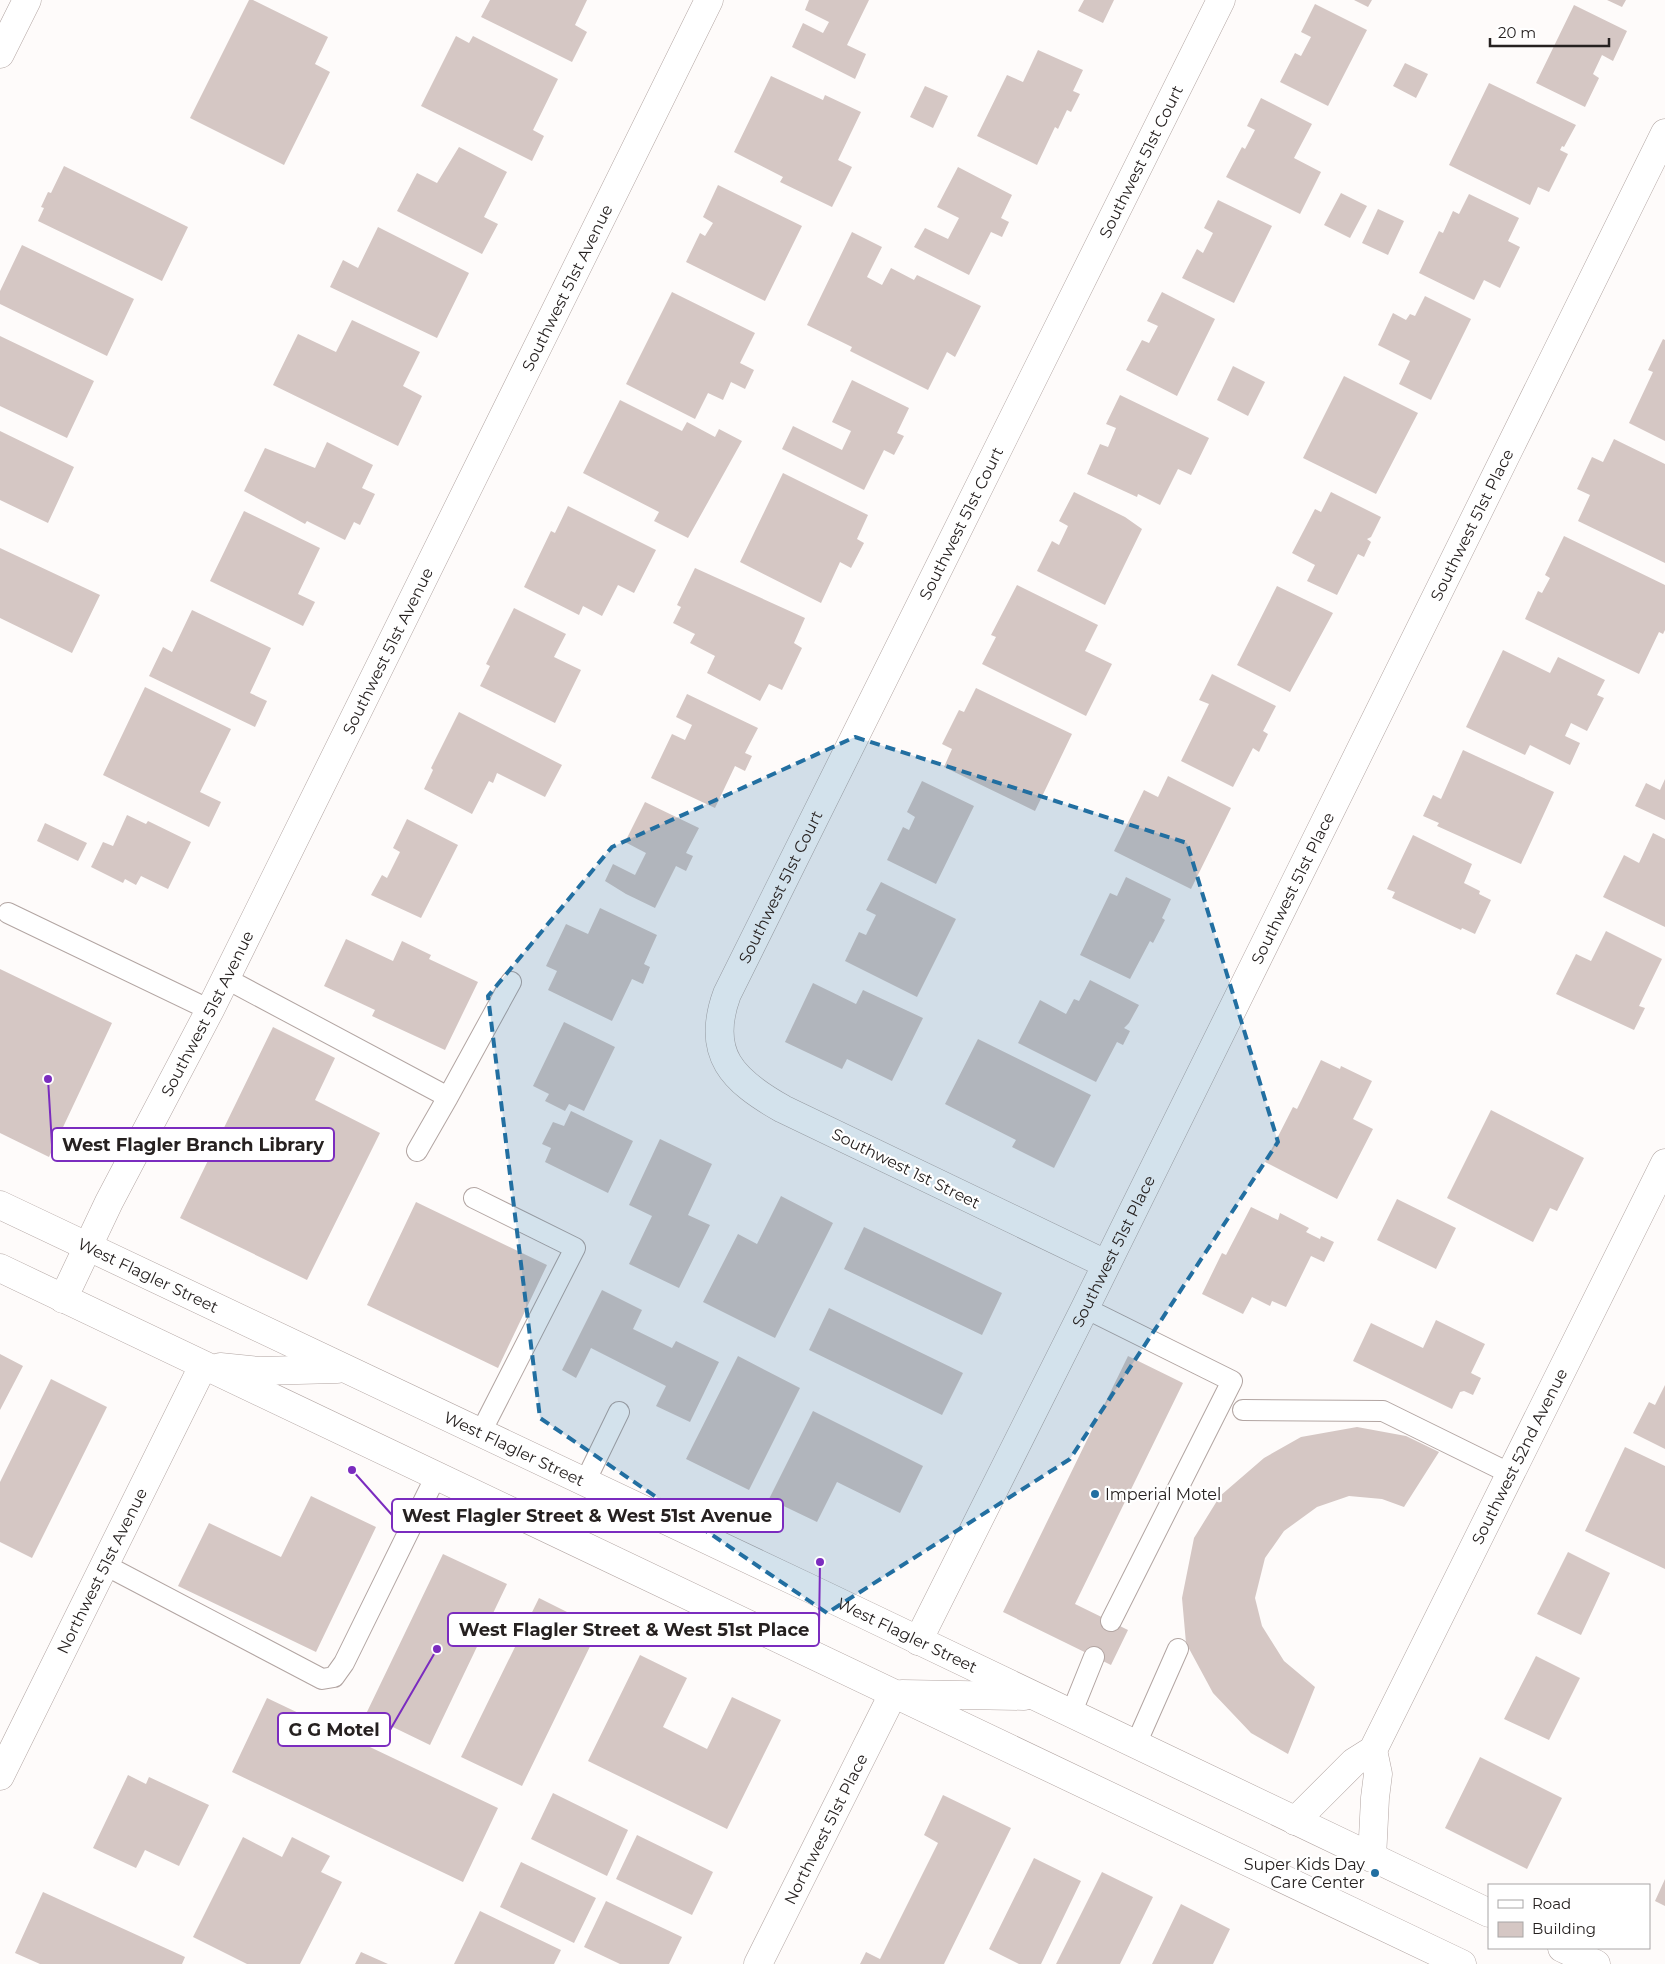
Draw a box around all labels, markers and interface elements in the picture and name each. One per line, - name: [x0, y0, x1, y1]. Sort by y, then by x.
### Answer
- scale bar: [1490, 15, 1609, 47]
- text: 20 m: [1498, 23, 1536, 42]
- street label: Southwest 51st Court: [1095, 82, 1187, 241]
- street label: Southwest 51st Avenue: [518, 201, 617, 374]
- street label: Southwest 51st Court: [915, 444, 1008, 603]
- street label: Southwest 51st Place: [1427, 446, 1518, 604]
- street label: Southwest 51st Avenue: [339, 564, 437, 737]
- street label: Southwest 51st Court: [735, 807, 827, 967]
- street label: Southwest 51st Place: [1247, 809, 1338, 967]
- street label: Southwest 51st Avenue: [157, 928, 258, 1100]
- street label: Southwest 1st Street: [829, 1124, 983, 1213]
- callout: West Flagler Branch Library: [52, 1128, 334, 1161]
- text: West Flagler Branch Library: [62, 1134, 324, 1156]
- street label: Southwest 51st Place: [1068, 1172, 1159, 1330]
- street label: West Flagler Street: [75, 1234, 222, 1317]
- street label: Southwest 52nd Avenue: [1468, 1365, 1571, 1548]
- street label: West Flagler Street: [441, 1408, 588, 1490]
- street label: Northwest 51st Avenue: [53, 1485, 151, 1657]
- place label: Imperial Motel: [1105, 1485, 1221, 1504]
- marker: Imperial Motel: [1089, 1488, 1101, 1500]
- callout: West Flagler Street & West 51st Avenue: [392, 1499, 783, 1532]
- text: West Flagler Street & West 51st Avenue: [402, 1505, 772, 1527]
- street label: West Flagler Street: [834, 1594, 981, 1677]
- callout: West Flagler Street & West 51st Place: [448, 1613, 819, 1646]
- text: West Flagler Street & West 51st Place: [459, 1619, 809, 1641]
- callout: G G Motel: [278, 1713, 390, 1746]
- text: G G Motel: [288, 1719, 380, 1741]
- street label: Northwest 51st Place: [780, 1751, 872, 1908]
- place label: Super Kids Day Care Center: [1244, 1855, 1365, 1892]
- marker: Super Kids Day Care Center: [1369, 1867, 1381, 1879]
- legend: [1488, 1884, 1650, 1949]
- text: Road: [1532, 1894, 1571, 1913]
- text: Building: [1532, 1919, 1596, 1938]

